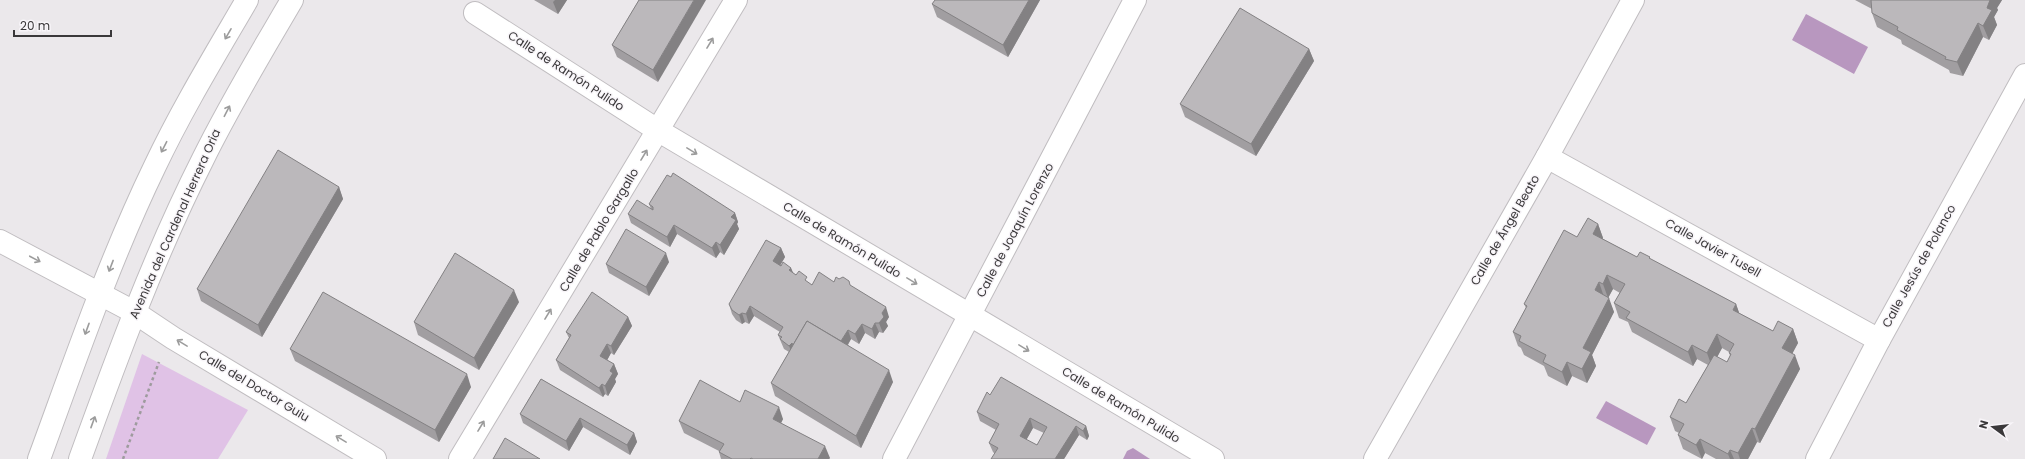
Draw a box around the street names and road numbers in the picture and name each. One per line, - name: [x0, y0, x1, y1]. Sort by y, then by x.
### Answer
- street label: Calle de Ramón Pulido: [505, 27, 628, 115]
- street label: Avenida del Cardenal Herrera Oria: [125, 126, 224, 321]
- street label: Calle de Joaquín Lorenzo: [972, 159, 1057, 300]
- street label: Calle de Pablo Gargallo: [555, 164, 642, 295]
- street label: Calle de Ángel Beato: [1466, 171, 1543, 288]
- street label: Calle de Ramón Pulido: [780, 197, 905, 282]
- street label: Calle Jesús de Polanco: [1878, 201, 1960, 330]
- street label: Calle Javier Tusell: [1662, 214, 1764, 281]
- street label: Calle del Doctor Guiu: [196, 346, 313, 425]
- street label: Calle de Ramón Pulido: [1059, 362, 1184, 447]

